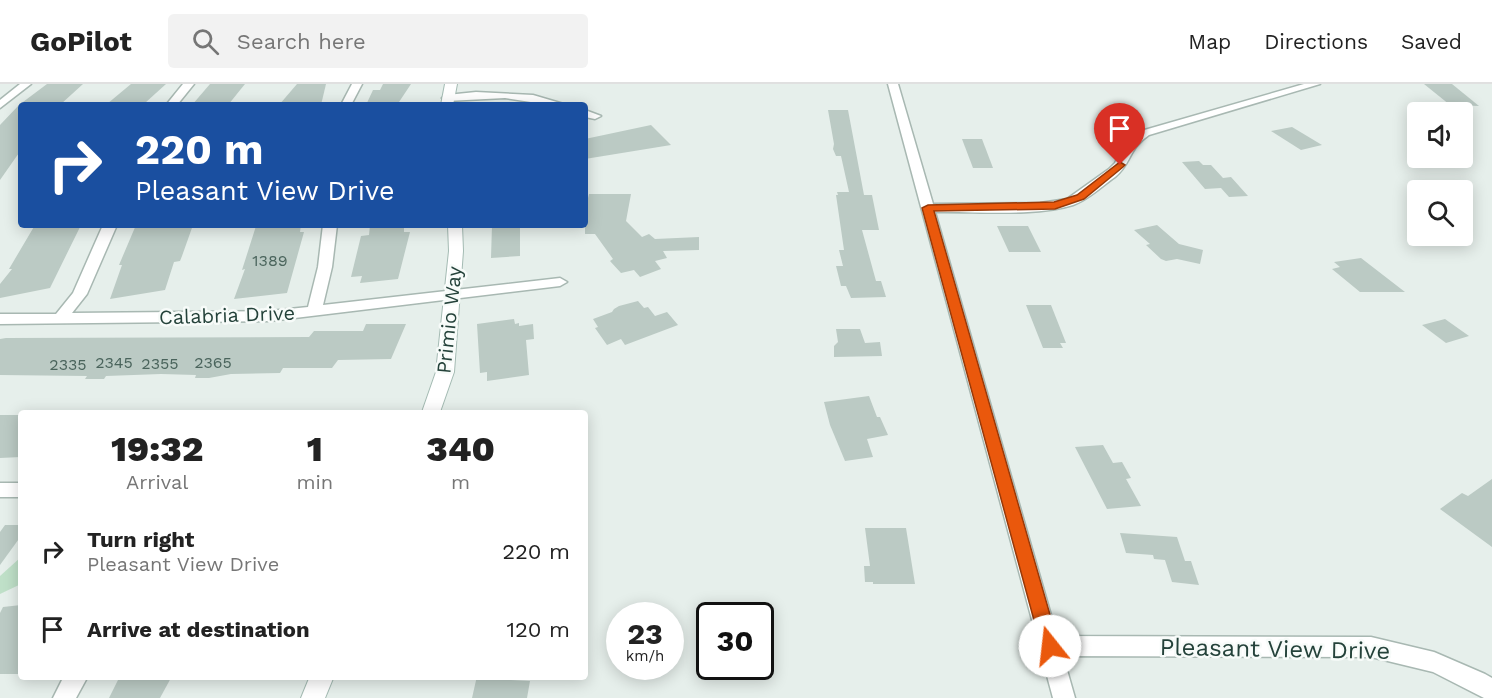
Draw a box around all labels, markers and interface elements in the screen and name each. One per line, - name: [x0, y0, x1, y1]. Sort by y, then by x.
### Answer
- search box: [168, 14, 588, 68]
- text: GoPilot: [30, 25, 132, 58]
- icon: search: [189, 25, 222, 58]
- text: Search here: [237, 29, 366, 54]
- text: Map: [1188, 29, 1231, 54]
- text: Directions: [1264, 29, 1368, 54]
- text: Saved: [1401, 29, 1462, 54]
- map controls: [1407, 102, 1473, 246]
- button: sound: [1407, 102, 1473, 168]
- pin: [1094, 103, 1145, 165]
- icon: arrive: [1103, 112, 1136, 145]
- text: 220 m: [135, 125, 264, 174]
- icon: right: [36, 126, 114, 204]
- text: Pleasant View Drive: [135, 175, 395, 207]
- button: search: [1407, 180, 1473, 246]
- house number: 1389: [252, 251, 288, 270]
- street label: Primio Way: [431, 264, 467, 375]
- street label: Calabria Drive: [159, 301, 295, 329]
- house number: 2345: [95, 353, 133, 372]
- house number: 2365: [194, 353, 232, 372]
- house number: 2355: [141, 354, 179, 373]
- house number: 2335: [49, 355, 87, 374]
- text: 19:32: [111, 428, 203, 470]
- text: 1: [307, 428, 323, 470]
- text: 340: [426, 428, 495, 470]
- text: Arrival: [126, 470, 188, 494]
- text: min: [296, 470, 333, 494]
- text: m: [451, 470, 470, 494]
- text: Turn right: [87, 527, 194, 552]
- icon: right: [36, 535, 69, 568]
- text: 220 m: [502, 539, 570, 564]
- text: Pleasant View Drive: [87, 552, 279, 576]
- speed limit sign: 30: [696, 602, 774, 680]
- icon: arrive: [36, 613, 69, 646]
- position arrow: [1018, 614, 1082, 678]
- text: 23: [627, 616, 663, 651]
- text: Arrive at destination: [87, 617, 310, 642]
- text: 120 m: [506, 617, 570, 642]
- street label: Pleasant View Drive: [1159, 633, 1391, 665]
- text: km/h: [626, 647, 664, 665]

